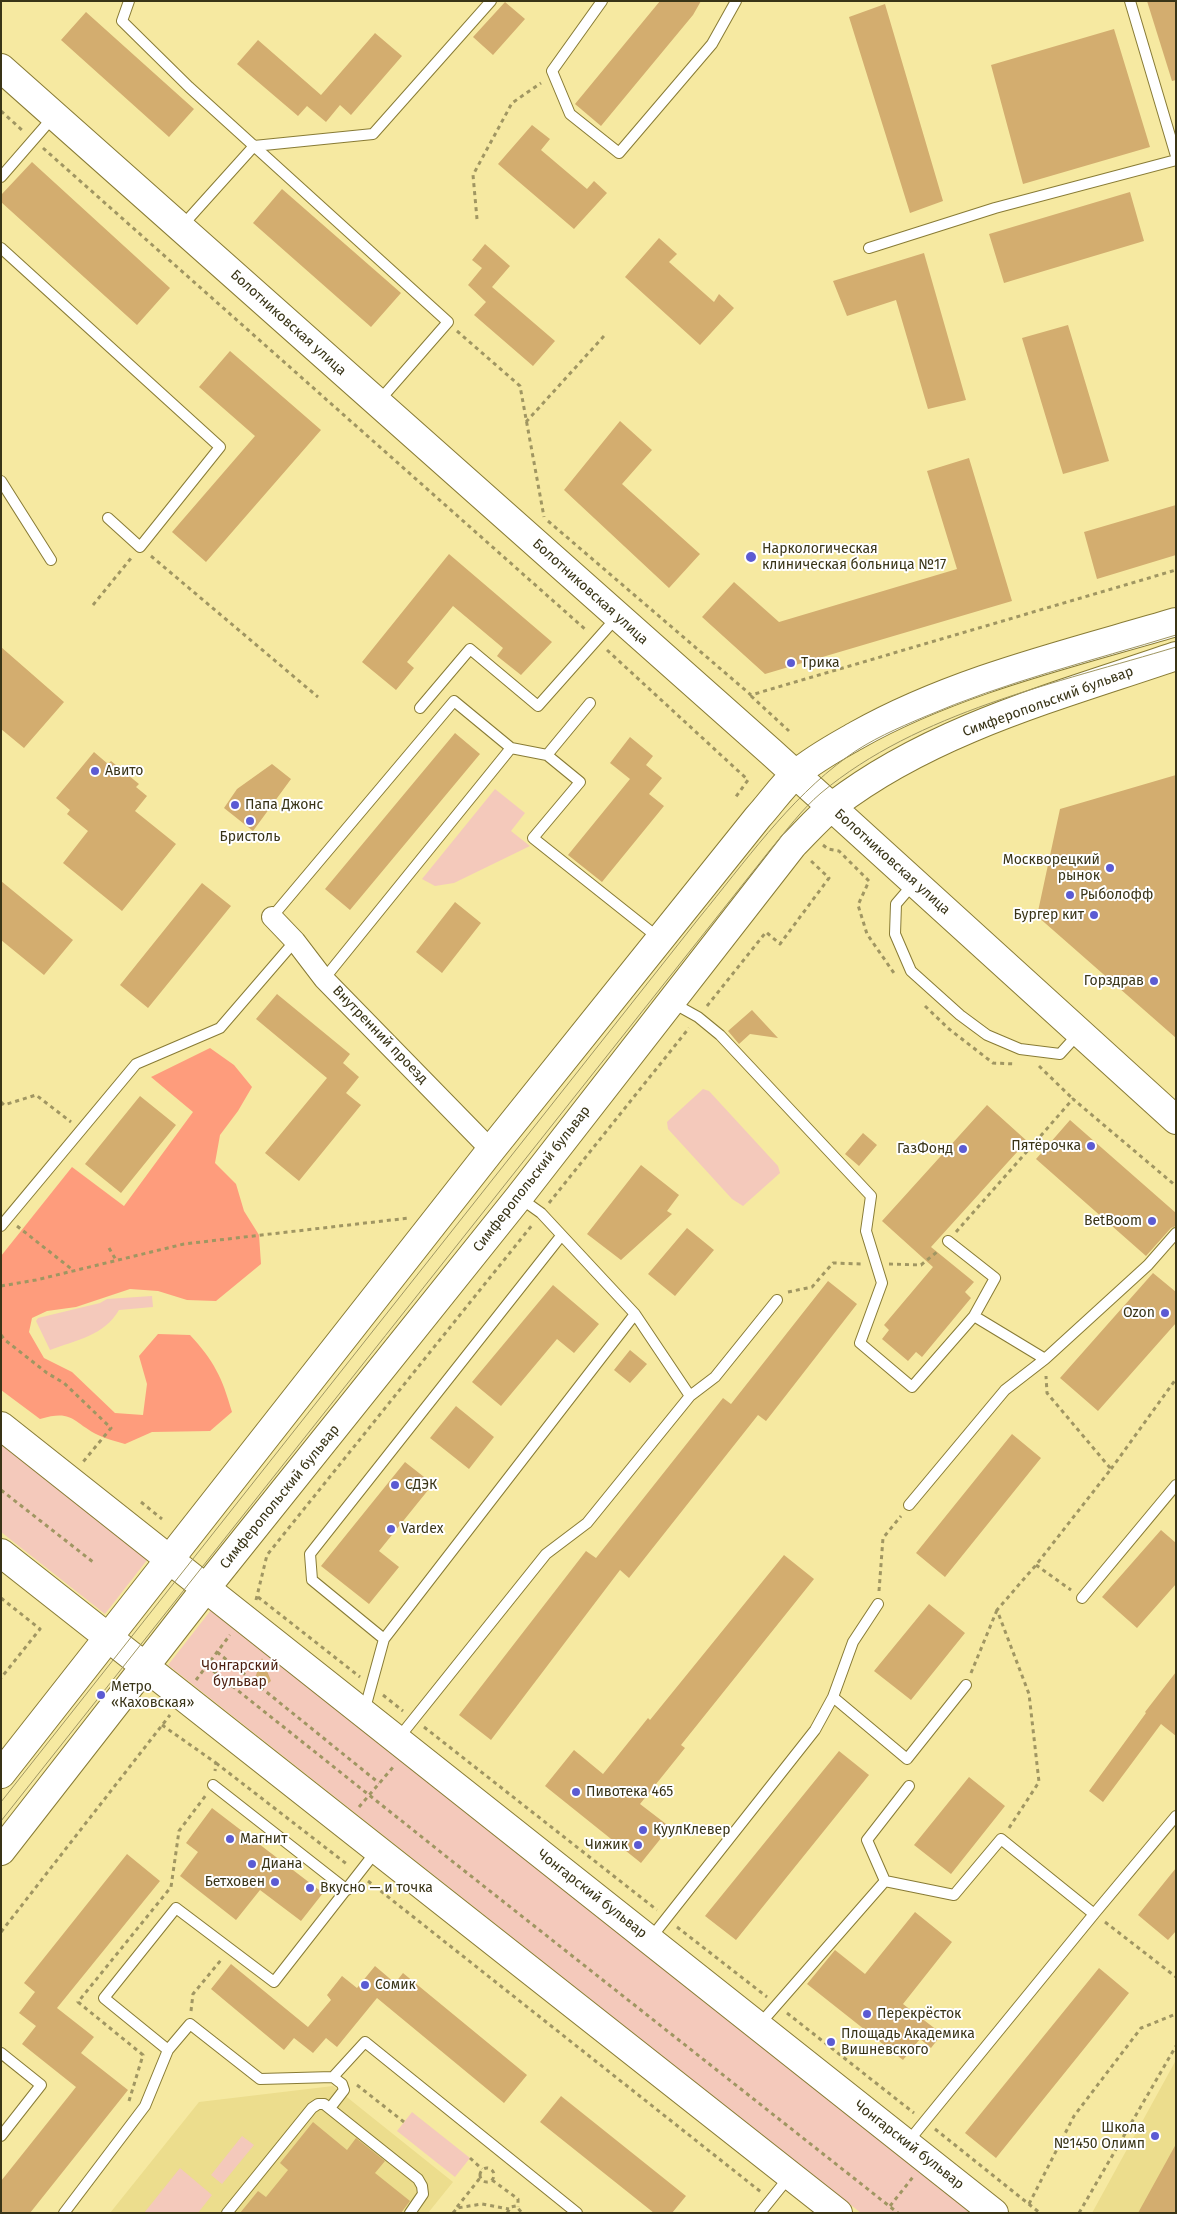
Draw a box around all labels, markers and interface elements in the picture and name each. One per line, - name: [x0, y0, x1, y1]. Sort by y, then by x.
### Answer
- street label: Болотниковская улица: [227, 267, 349, 379]
- street label: Болотниковская улица: [529, 536, 651, 648]
- place label: Наркологическая клиническая больница №17: [762, 541, 946, 574]
- marker: Наркологическая клиническая больница №17: [744, 550, 758, 564]
- place label: Трика: [801, 655, 840, 671]
- marker: Трика: [785, 657, 797, 669]
- street label: Симферопольский бульвар: [960, 663, 1136, 741]
- place label: Авито: [105, 763, 143, 779]
- marker: Авито: [89, 765, 101, 777]
- place label: Папа Джонс: [245, 797, 323, 813]
- marker: Папа Джонс: [229, 799, 241, 811]
- street label: Болотниковская улица: [831, 806, 953, 918]
- marker: Бристоль: [244, 815, 256, 827]
- place label: Бристоль: [220, 829, 280, 845]
- place label: Москворецкий рынок: [1003, 852, 1100, 884]
- marker: Москворецкий рынок: [1104, 862, 1116, 874]
- place label: Рыболофф: [1080, 887, 1153, 903]
- marker: Рыболофф: [1064, 889, 1076, 901]
- place label: Бургер кит: [1013, 907, 1084, 923]
- marker: Бургер кит: [1088, 909, 1100, 921]
- place label: Горздрав: [1084, 973, 1144, 989]
- marker: Горздрав: [1148, 975, 1160, 987]
- street label: Внутренний проезд: [329, 982, 431, 1088]
- street label: Симферопольский бульвар: [470, 1103, 594, 1255]
- place label: Пятёрочка: [1011, 1138, 1081, 1154]
- marker: Пятёрочка: [1085, 1140, 1097, 1152]
- place label: ГазФонд: [897, 1141, 953, 1157]
- marker: ГазФонд: [957, 1143, 969, 1155]
- place label: BetBoom: [1084, 1213, 1142, 1229]
- marker: BetBoom: [1146, 1215, 1158, 1227]
- place label: Ozon: [1123, 1305, 1155, 1321]
- marker: Ozon: [1159, 1307, 1171, 1319]
- street label: Симферопольский бульвар: [217, 1421, 343, 1573]
- place label: СДЭК: [405, 1477, 437, 1493]
- marker: СДЭК: [389, 1479, 401, 1491]
- place label: Vardex: [401, 1521, 443, 1537]
- marker: Vardex: [385, 1523, 397, 1535]
- park label: Чонгарский бульвар: [201, 1658, 279, 1690]
- place label: Метро «Каховская»: [111, 1679, 194, 1711]
- marker: Метро «Каховская»: [95, 1689, 107, 1701]
- place label: Пивотека 465: [586, 1784, 673, 1800]
- marker: Пивотека 465: [570, 1786, 582, 1798]
- place label: КуулКлевер: [653, 1822, 731, 1838]
- marker: КуулКлевер: [637, 1824, 649, 1836]
- place label: Магнит: [240, 1831, 288, 1847]
- marker: Магнит: [224, 1833, 236, 1845]
- place label: Чижик: [585, 1837, 628, 1853]
- marker: Чижик: [632, 1839, 644, 1851]
- street label: Чонгарский бульвар: [534, 1846, 650, 1942]
- place label: Диана: [262, 1856, 302, 1872]
- marker: Диана: [246, 1858, 258, 1870]
- place label: Бетховен: [205, 1874, 265, 1890]
- marker: Бетховен: [269, 1876, 281, 1888]
- place label: Вкусно — и точка: [320, 1880, 433, 1896]
- marker: Вкусно — и точка: [304, 1882, 316, 1894]
- place label: Сомик: [375, 1977, 416, 1993]
- marker: Сомик: [359, 1979, 371, 1991]
- place label: Перекрёсток: [877, 2006, 961, 2022]
- marker: Перекрёсток: [861, 2008, 873, 2020]
- place label: Площадь Академика Вишневского: [841, 2026, 975, 2058]
- marker: Площадь Академика Вишневского: [825, 2036, 837, 2048]
- street label: Чонгарский бульвар: [851, 2097, 967, 2193]
- place label: Школа №1450 Олимп: [1054, 2120, 1145, 2152]
- marker: Школа №1450 Олимп: [1149, 2130, 1161, 2142]

